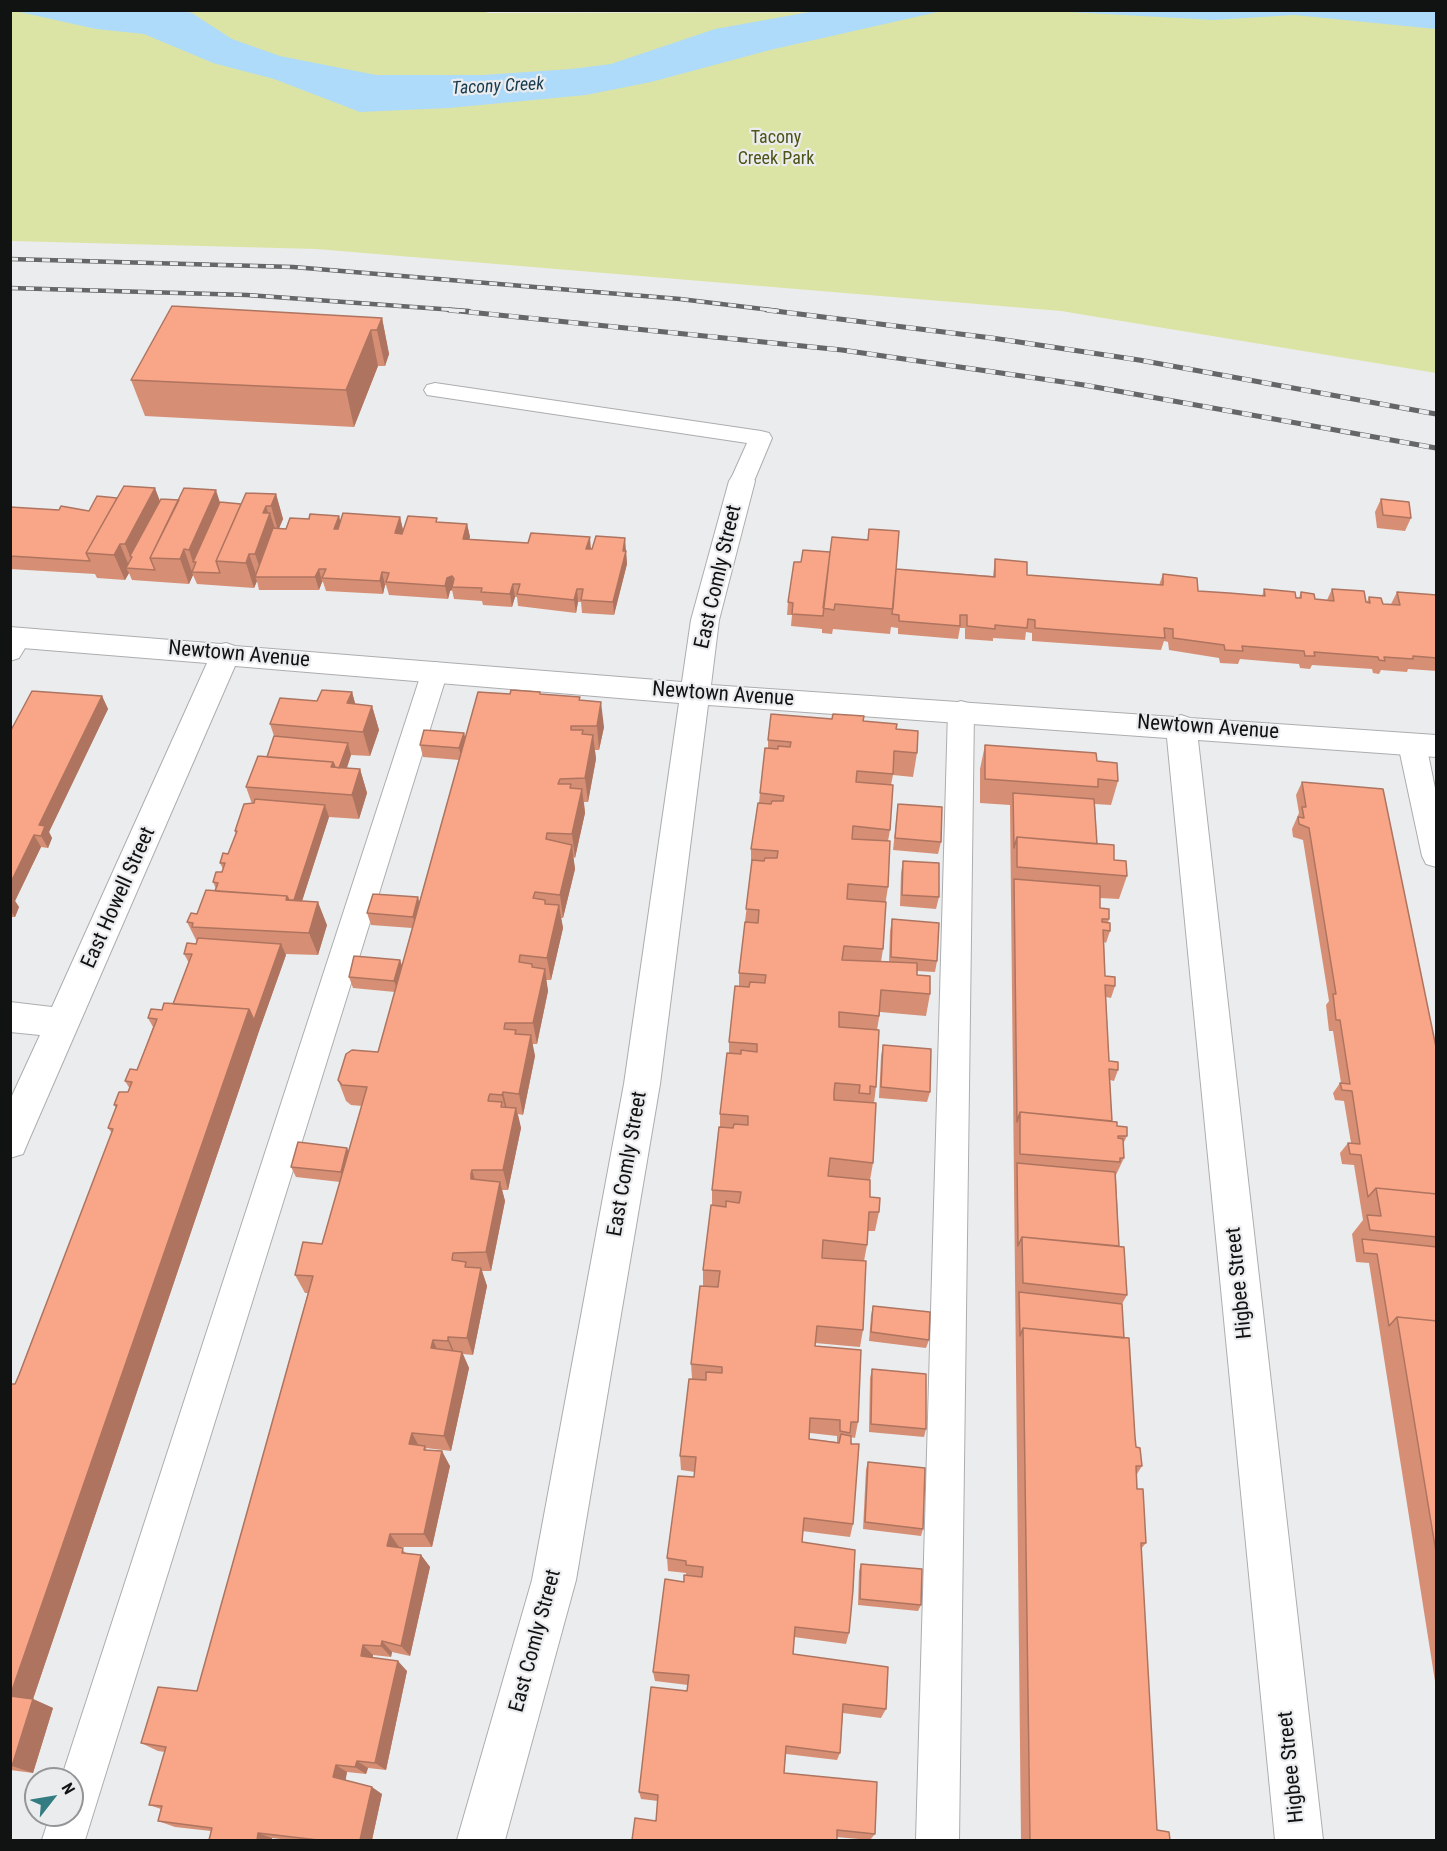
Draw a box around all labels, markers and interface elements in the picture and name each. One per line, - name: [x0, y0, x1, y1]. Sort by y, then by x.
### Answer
- water label: Tacony Creek: [451, 74, 545, 100]
- park label: Tacony Creek Park: [738, 127, 814, 170]
- street label: East Comly Street: [690, 503, 748, 651]
- street label: Newtown Avenue: [167, 636, 311, 674]
- street label: Newtown Avenue: [651, 677, 795, 713]
- street label: Newtown Avenue: [1136, 710, 1280, 746]
- street label: East Howell Street: [77, 824, 161, 972]
- street label: East Comly Street: [603, 1089, 653, 1239]
- street label: Higbee Street: [1222, 1226, 1258, 1340]
- street label: East Comly Street: [505, 1567, 567, 1715]
- street label: Higbee Street: [1274, 1710, 1310, 1824]
- north arrow: [24, 1767, 84, 1827]
- text: N: [57, 1779, 79, 1798]

